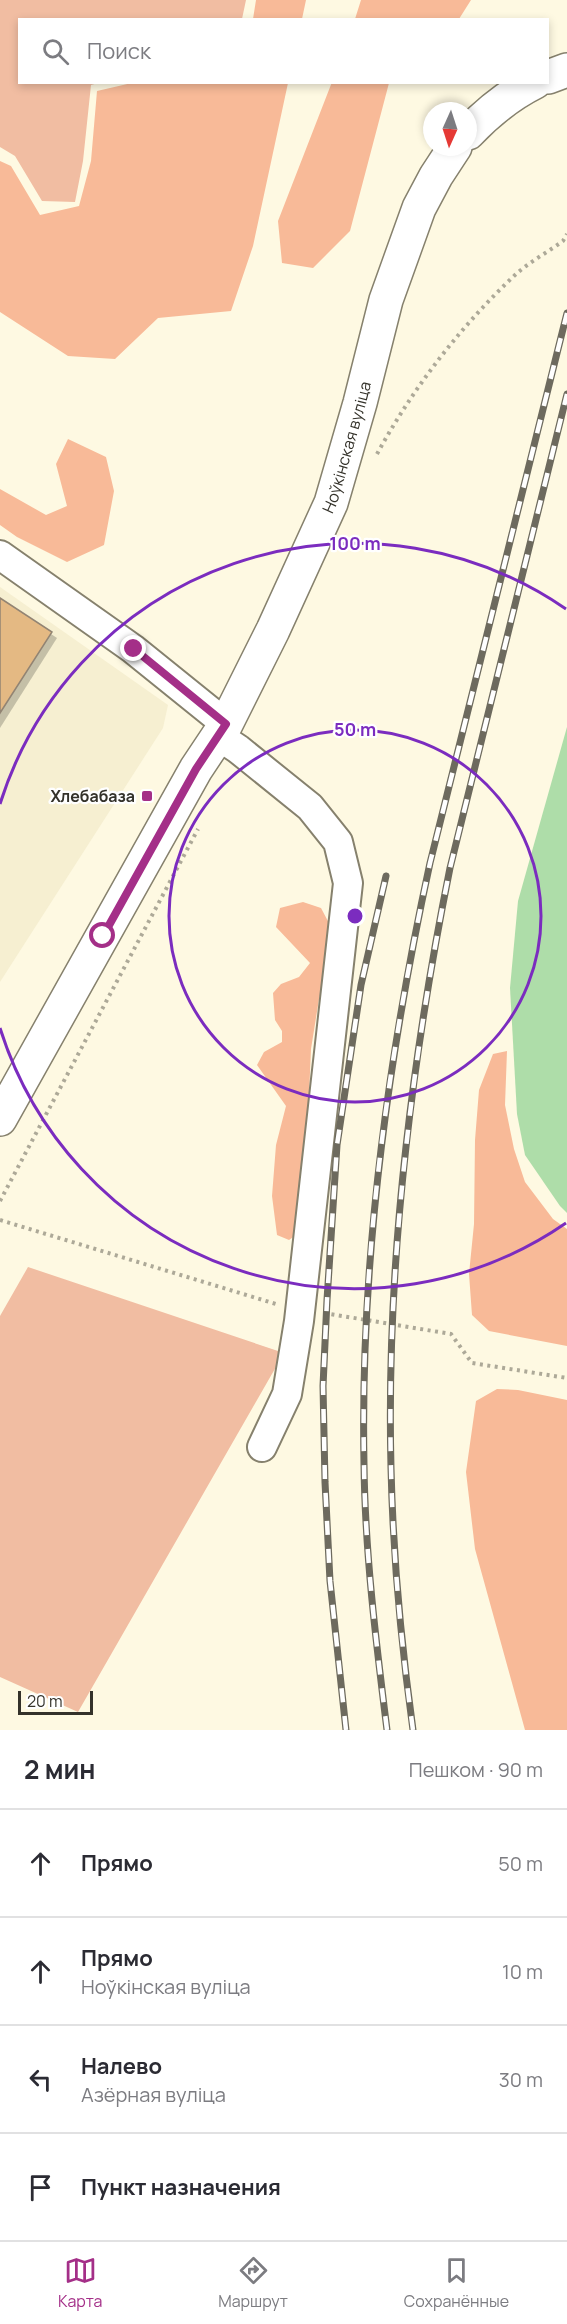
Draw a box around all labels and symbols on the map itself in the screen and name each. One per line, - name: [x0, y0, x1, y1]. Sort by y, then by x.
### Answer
- north arrow: [423, 102, 477, 156]
- street label: Ноўкінская вуліца: [317, 379, 376, 517]
- text: 100 m: [329, 531, 381, 555]
- route end: [120, 635, 146, 661]
- text: 50 m: [334, 717, 376, 741]
- place label: Хлебабаза: [50, 785, 135, 807]
- marker: Хлебабаза: [140, 789, 154, 803]
- centre of rings: [345, 906, 365, 926]
- route start: [89, 922, 115, 948]
- scale bar: [18, 1688, 93, 1716]

